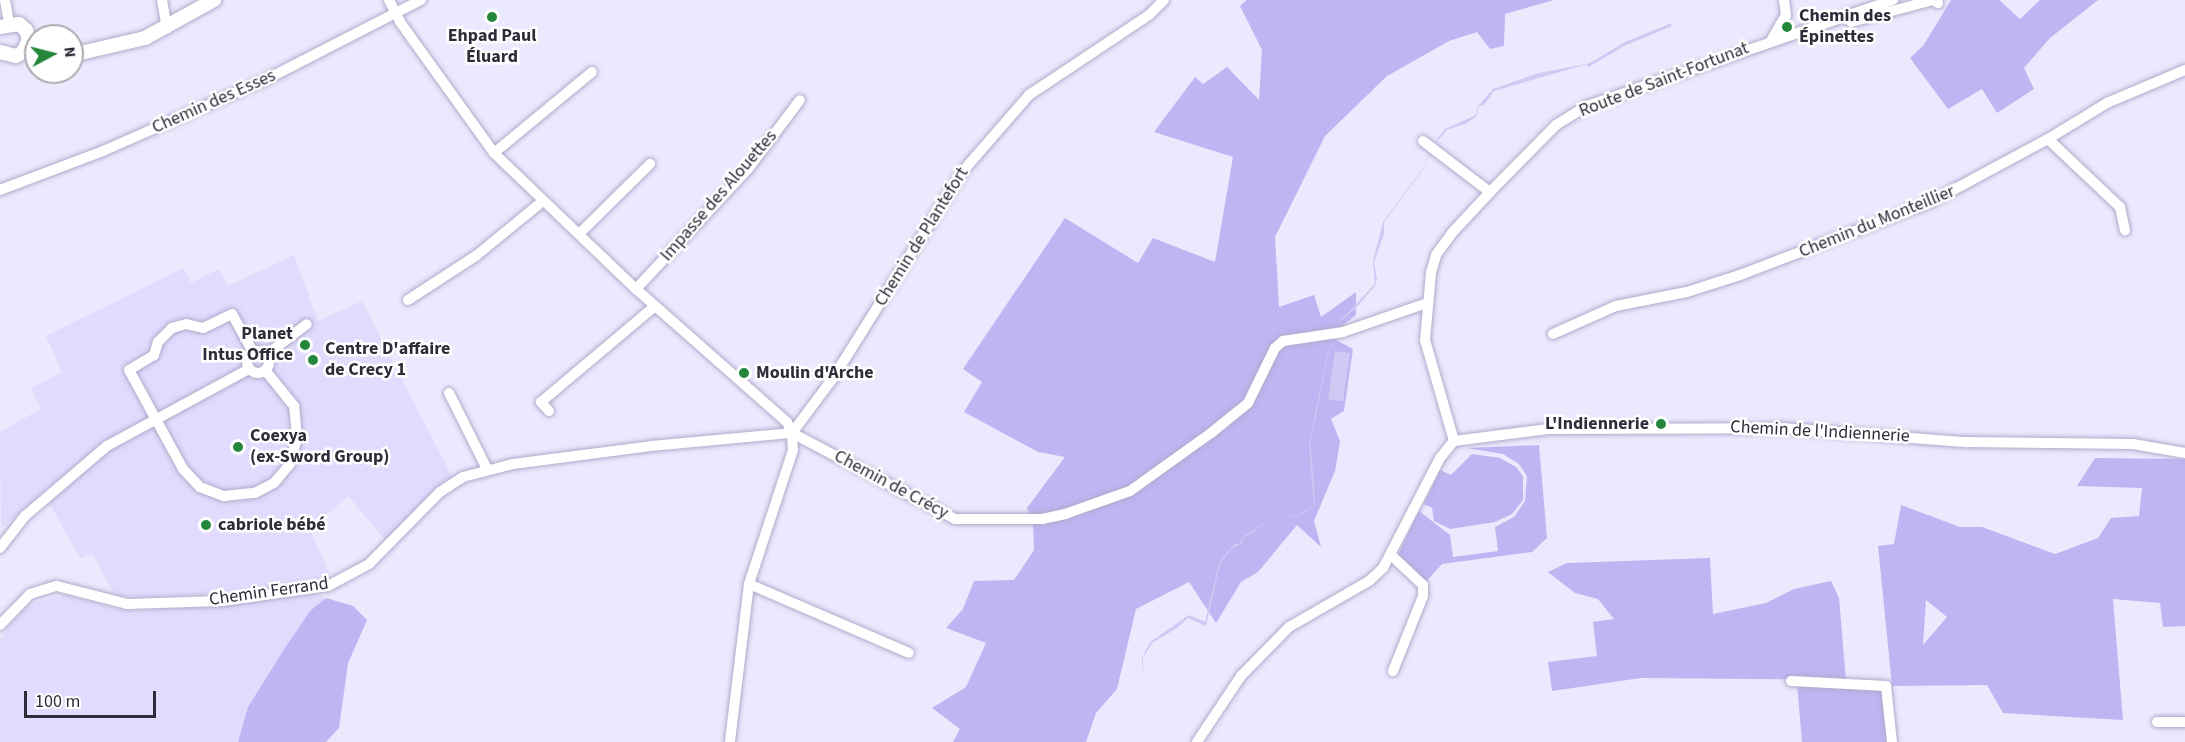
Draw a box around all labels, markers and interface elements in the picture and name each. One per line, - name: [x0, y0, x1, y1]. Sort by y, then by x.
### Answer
- place label: Chemin des Épinettes: [1799, 6, 1891, 48]
- marker: Ehpad Paul Éluard: [485, 10, 499, 24]
- marker: Chemin des Épinettes: [1780, 20, 1794, 34]
- north arrow: [24, 24, 84, 84]
- place label: Ehpad Paul Éluard: [448, 26, 536, 68]
- street label: Route de Saint-Fortunat: [1576, 38, 1752, 122]
- text: N: [58, 45, 81, 59]
- street label: Chemin des Esses: [149, 65, 279, 139]
- street label: Impasse des Alouettes: [656, 126, 782, 266]
- street label: Chemin de Plantefort: [870, 163, 974, 311]
- street label: Chemin du Monteillier: [1796, 181, 1958, 263]
- place label: Planet Intus Office: [202, 324, 293, 366]
- marker: Planet Intus Office: [298, 338, 312, 352]
- place label: Centre D'affaire de Crecy 1: [325, 339, 450, 382]
- marker: Centre D'affaire de Crecy 1: [306, 353, 320, 367]
- place label: Moulin d'Arche: [756, 362, 874, 384]
- marker: Moulin d'Arche: [737, 366, 751, 380]
- place label: L'Indiennerie: [1545, 413, 1649, 435]
- marker: L'Indiennerie: [1654, 417, 1668, 431]
- street label: Chemin de l'Indiennerie: [1730, 417, 1910, 447]
- place label: Coexya (ex-Sword Group): [250, 426, 390, 468]
- marker: Coexya (ex-Sword Group): [231, 440, 245, 454]
- street label: Chemin de Crécy: [830, 446, 952, 524]
- place label: cabriole bébé: [218, 514, 326, 536]
- marker: cabriole bébé: [199, 518, 213, 532]
- street label: Chemin Ferrand: [208, 573, 330, 611]
- scale bar: [27, 679, 159, 717]
- text: 100 m: [35, 689, 80, 714]

